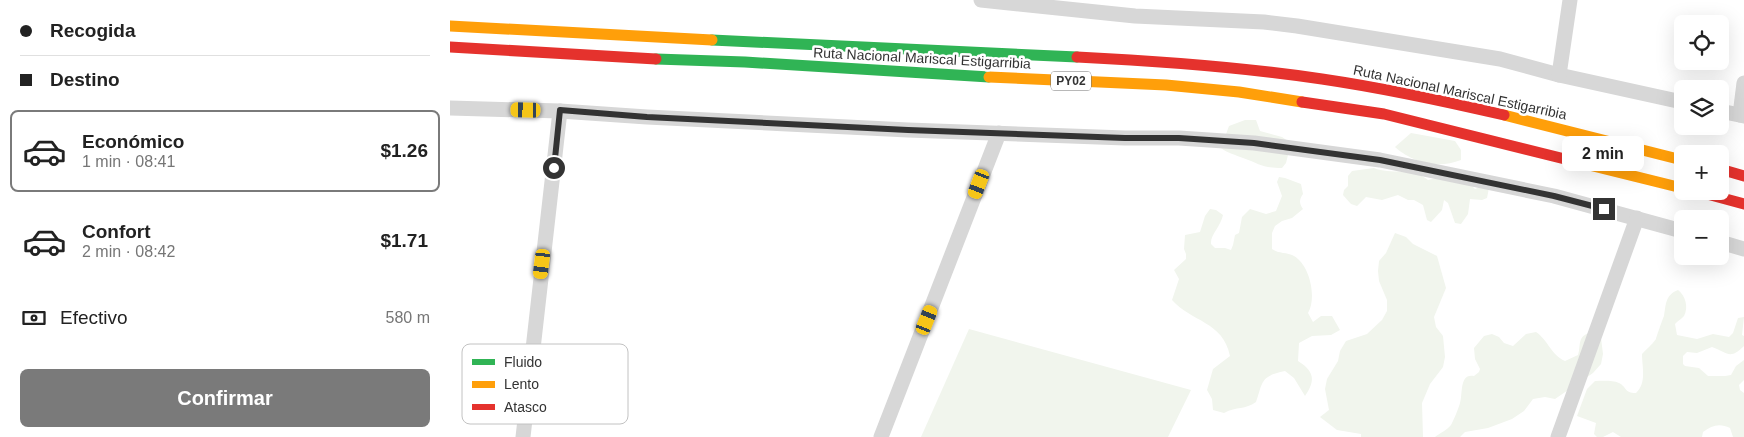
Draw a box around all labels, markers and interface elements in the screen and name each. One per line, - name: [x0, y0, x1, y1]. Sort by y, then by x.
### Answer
- map controls: [1674, 15, 1729, 265]
- button: locate: [1674, 15, 1729, 70]
- text: Recogida: [50, 20, 136, 41]
- street label: Ruta Nacional Mariscal Estigarribia: [813, 44, 1031, 72]
- street label: Ruta Nacional Mariscal Estigarribia: [1352, 62, 1568, 123]
- text: Destino: [50, 69, 120, 90]
- road number: PY02: [1051, 72, 1091, 90]
- button: layers: [1674, 80, 1729, 135]
- car: [510, 102, 541, 118]
- icon: car: [22, 129, 67, 174]
- text: Económico: [82, 131, 184, 152]
- callout: 2 min: [1563, 136, 1645, 172]
- text: $1.26: [380, 140, 428, 161]
- text: 2 min: [1582, 145, 1624, 162]
- button: +: [1674, 145, 1729, 200]
- text: 1 min · 08:41: [82, 153, 175, 170]
- route start: [543, 157, 565, 179]
- car: [966, 167, 991, 201]
- route end: [1593, 198, 1615, 220]
- button: −: [1674, 210, 1729, 265]
- icon: car: [22, 219, 67, 264]
- text: Confort: [82, 221, 151, 242]
- text: $1.71: [380, 230, 428, 251]
- text: 2 min · 08:42: [82, 243, 175, 260]
- car: [532, 248, 551, 280]
- car: [914, 303, 939, 337]
- icon: cash: [20, 304, 48, 332]
- text: Efectivo: [60, 307, 128, 328]
- text: 580 m: [386, 309, 430, 326]
- legend: [462, 344, 628, 424]
- text: Fluido: [504, 354, 542, 370]
- button: Confirmar: [20, 369, 430, 427]
- text: Lento: [504, 376, 539, 392]
- text: Atasco: [504, 399, 547, 415]

